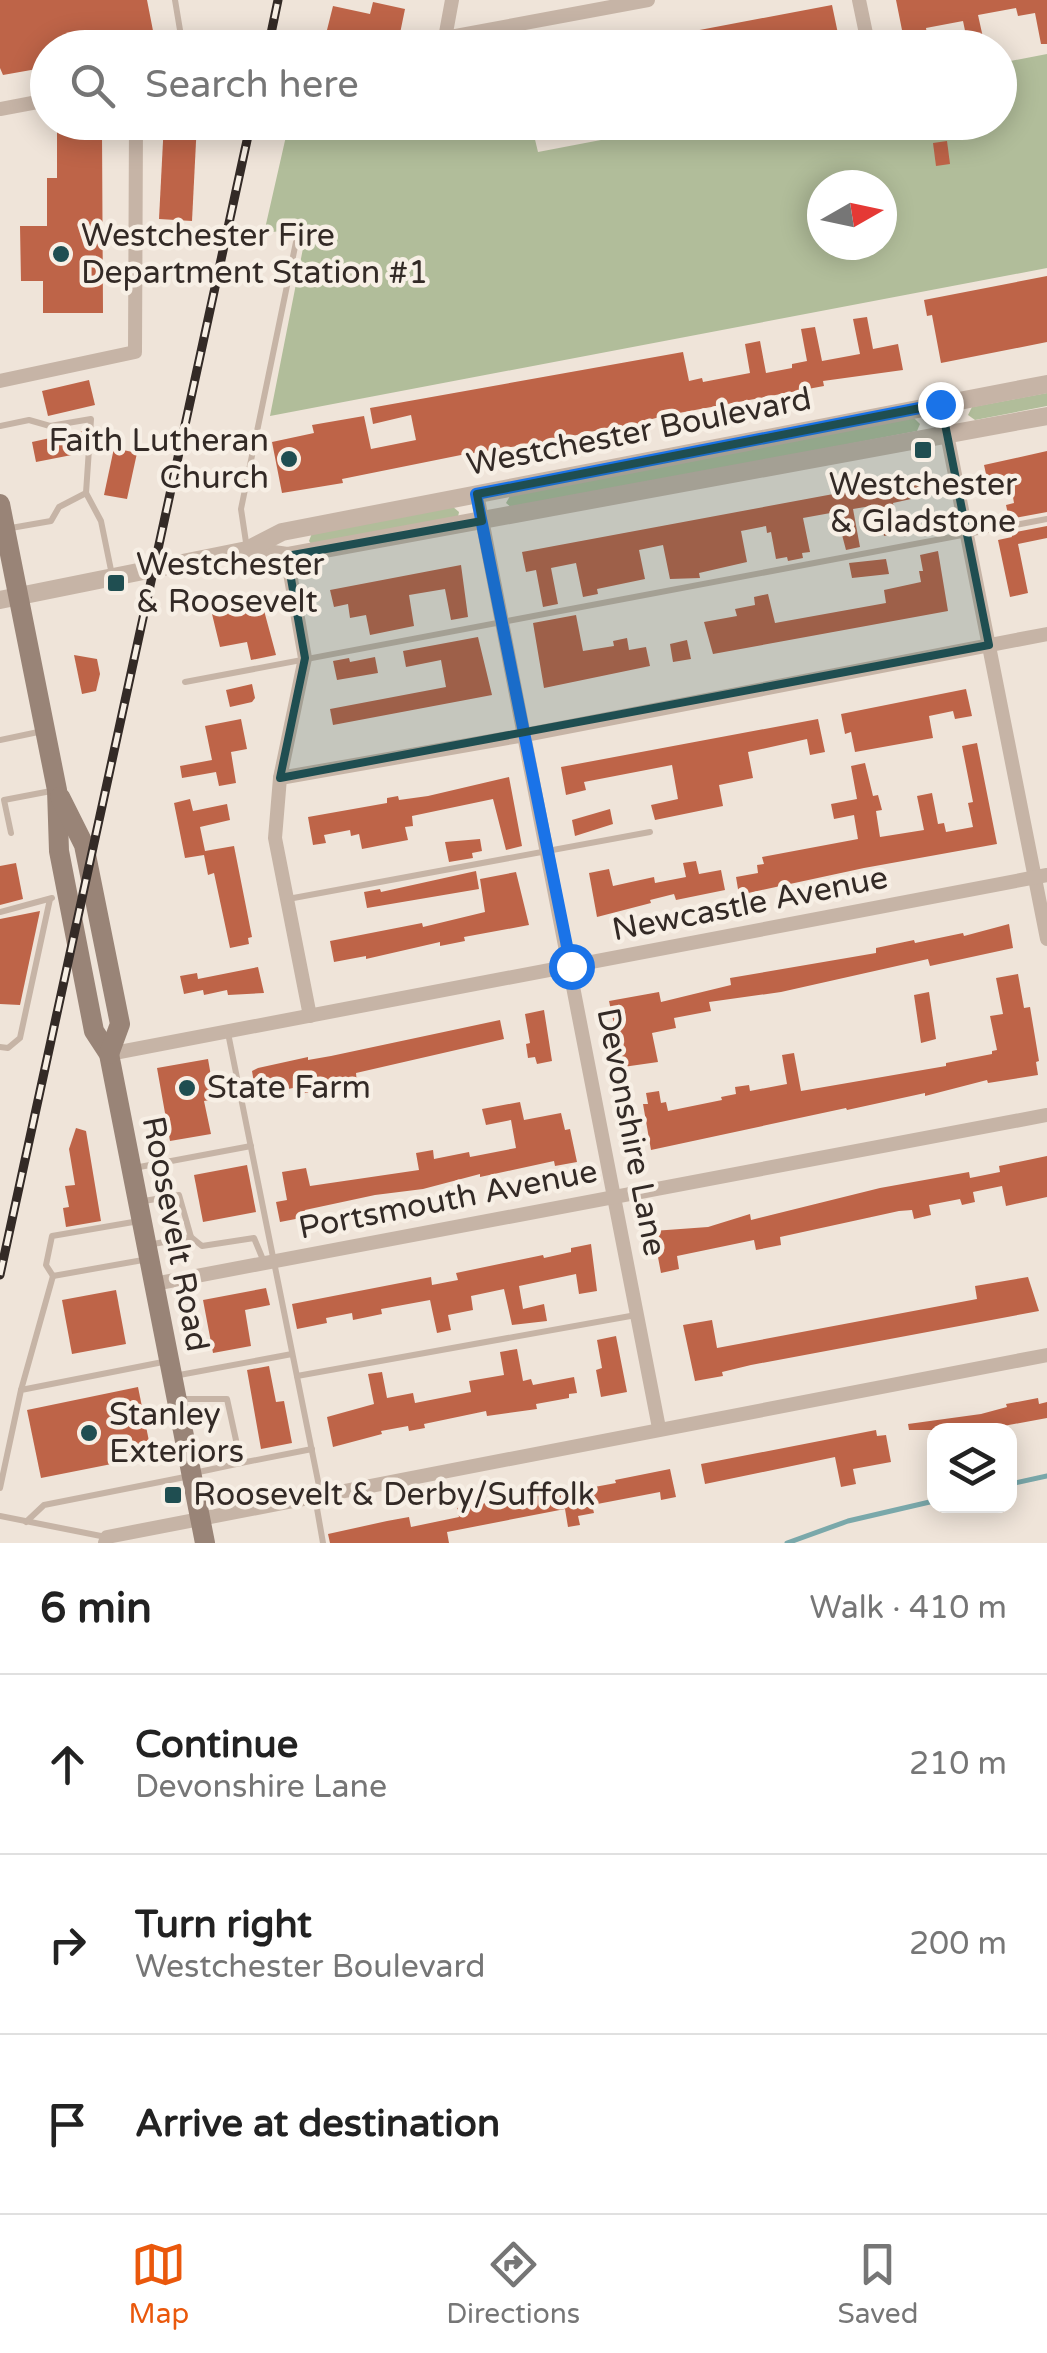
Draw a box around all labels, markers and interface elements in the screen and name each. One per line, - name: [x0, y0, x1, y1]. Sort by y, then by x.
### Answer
- search box: [30, 30, 1017, 140]
- icon: search: [65, 58, 120, 113]
- text: Search here: [145, 62, 359, 108]
- north arrow: [807, 170, 897, 260]
- place label: Westchester Fire Department Station #1: [81, 217, 428, 292]
- marker: Westchester Fire Department Station #1: [50, 243, 72, 265]
- street label: Westchester Boulevard: [463, 380, 815, 484]
- route end: [918, 382, 964, 428]
- place label: Faith Lutheran Church: [49, 422, 269, 497]
- marker: Westchester & Gladstone: [912, 439, 934, 461]
- marker: Faith Lutheran Church: [278, 448, 300, 470]
- place label: Westchester & Gladstone: [829, 466, 1018, 541]
- place label: Westchester & Roosevelt: [136, 546, 325, 621]
- marker: Westchester & Roosevelt: [105, 572, 127, 594]
- street label: Newcastle Avenue: [609, 859, 891, 949]
- route start: [549, 944, 595, 990]
- street label: Devonshire Lane: [588, 1005, 674, 1259]
- place label: State Farm: [207, 1069, 371, 1107]
- marker: State Farm: [176, 1077, 198, 1099]
- street label: Roosevelt Road: [134, 1113, 216, 1355]
- street label: Portsmouth Avenue: [296, 1152, 600, 1248]
- place label: Stanley Exteriors: [109, 1396, 244, 1471]
- marker: Stanley Exteriors: [78, 1422, 100, 1444]
- map controls: [927, 1423, 1017, 1513]
- button: layers: [927, 1423, 1017, 1513]
- place label: Roosevelt & Derby/Suffolk: [193, 1476, 595, 1514]
- marker: Roosevelt & Derby/Suffolk: [162, 1484, 184, 1506]
- text: 6 min: [40, 1583, 152, 1634]
- text: Walk · 410 m: [810, 1589, 1007, 1627]
- text: Continue: [135, 1722, 298, 1768]
- icon: ahead: [40, 1737, 95, 1792]
- text: 210 m: [909, 1745, 1007, 1783]
- text: Devonshire Lane: [135, 1768, 387, 1806]
- text: Turn right: [135, 1902, 312, 1948]
- icon: right: [40, 1917, 95, 1972]
- text: 200 m: [909, 1925, 1007, 1963]
- text: Westchester Boulevard: [135, 1948, 485, 1986]
- icon: arrive: [40, 2097, 95, 2152]
- text: Arrive at destination: [135, 2101, 500, 2147]
- tab: Map: [129, 2237, 189, 2331]
- tab: Directions: [446, 2237, 580, 2331]
- tab: Saved: [837, 2237, 918, 2331]

